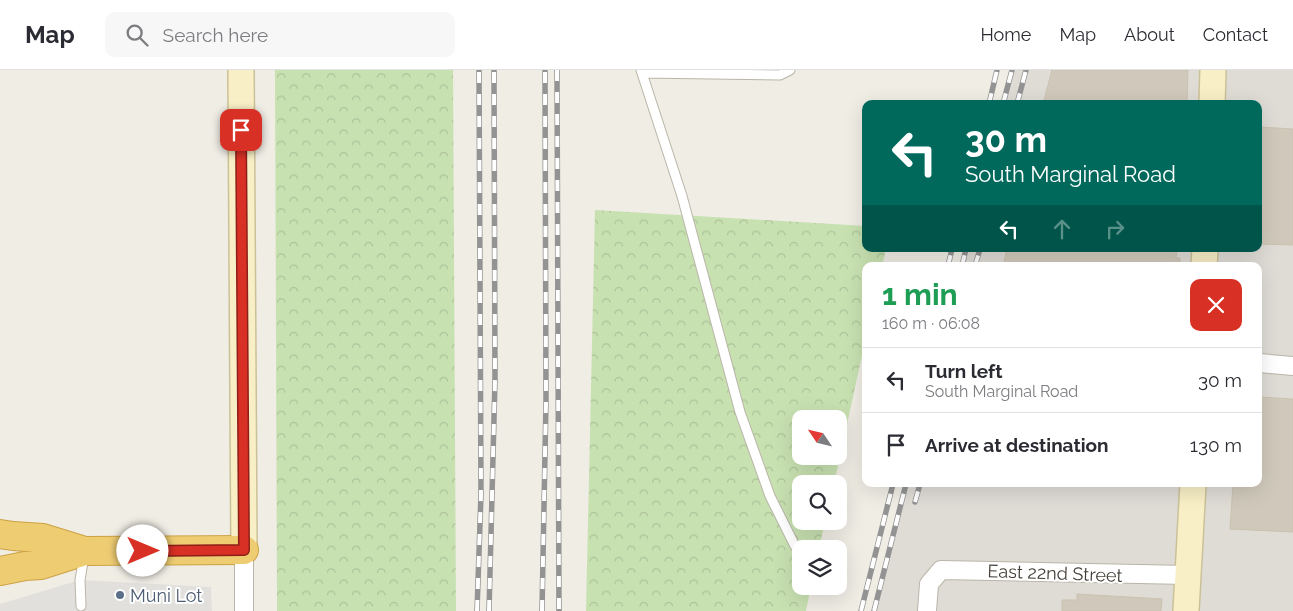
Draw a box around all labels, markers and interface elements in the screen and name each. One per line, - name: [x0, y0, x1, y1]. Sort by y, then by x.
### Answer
- search box: [105, 12, 455, 57]
- text: Map: [25, 20, 75, 49]
- icon: search: [123, 21, 151, 49]
- text: Search here: [163, 24, 268, 46]
- text: Home: [980, 24, 1031, 45]
- text: Map: [1059, 24, 1096, 45]
- text: About: [1124, 24, 1175, 45]
- text: Contact: [1203, 24, 1268, 45]
- pin: [220, 109, 262, 151]
- icon: arrive: [227, 116, 255, 144]
- text: 30 m: [965, 119, 1047, 160]
- icon: left: [882, 120, 947, 185]
- text: South Marginal Road: [965, 161, 1176, 187]
- icon: left: [995, 215, 1023, 243]
- icon: ahead: [1048, 215, 1076, 243]
- icon: right: [1101, 215, 1129, 243]
- text: 1 min: [882, 277, 958, 312]
- button: close: [1190, 279, 1242, 331]
- text: 160 m · 06:08: [882, 314, 980, 333]
- text: Turn left: [925, 360, 1002, 382]
- icon: left: [882, 366, 910, 394]
- text: 30 m: [1198, 369, 1242, 391]
- text: South Marginal Road: [925, 382, 1078, 401]
- north arrow: [792, 410, 848, 465]
- map controls: [792, 410, 847, 595]
- icon: arrive: [882, 431, 910, 459]
- text: Arrive at destination: [925, 434, 1109, 456]
- text: 130 m: [1190, 434, 1242, 456]
- button: search: [792, 475, 847, 530]
- position arrow: [116, 524, 168, 576]
- button: layers: [792, 540, 847, 595]
- street label: East 22nd Street: [987, 560, 1123, 586]
- place label: Muni Lot: [130, 585, 202, 606]
- marker: Muni Lot: [114, 589, 126, 601]

